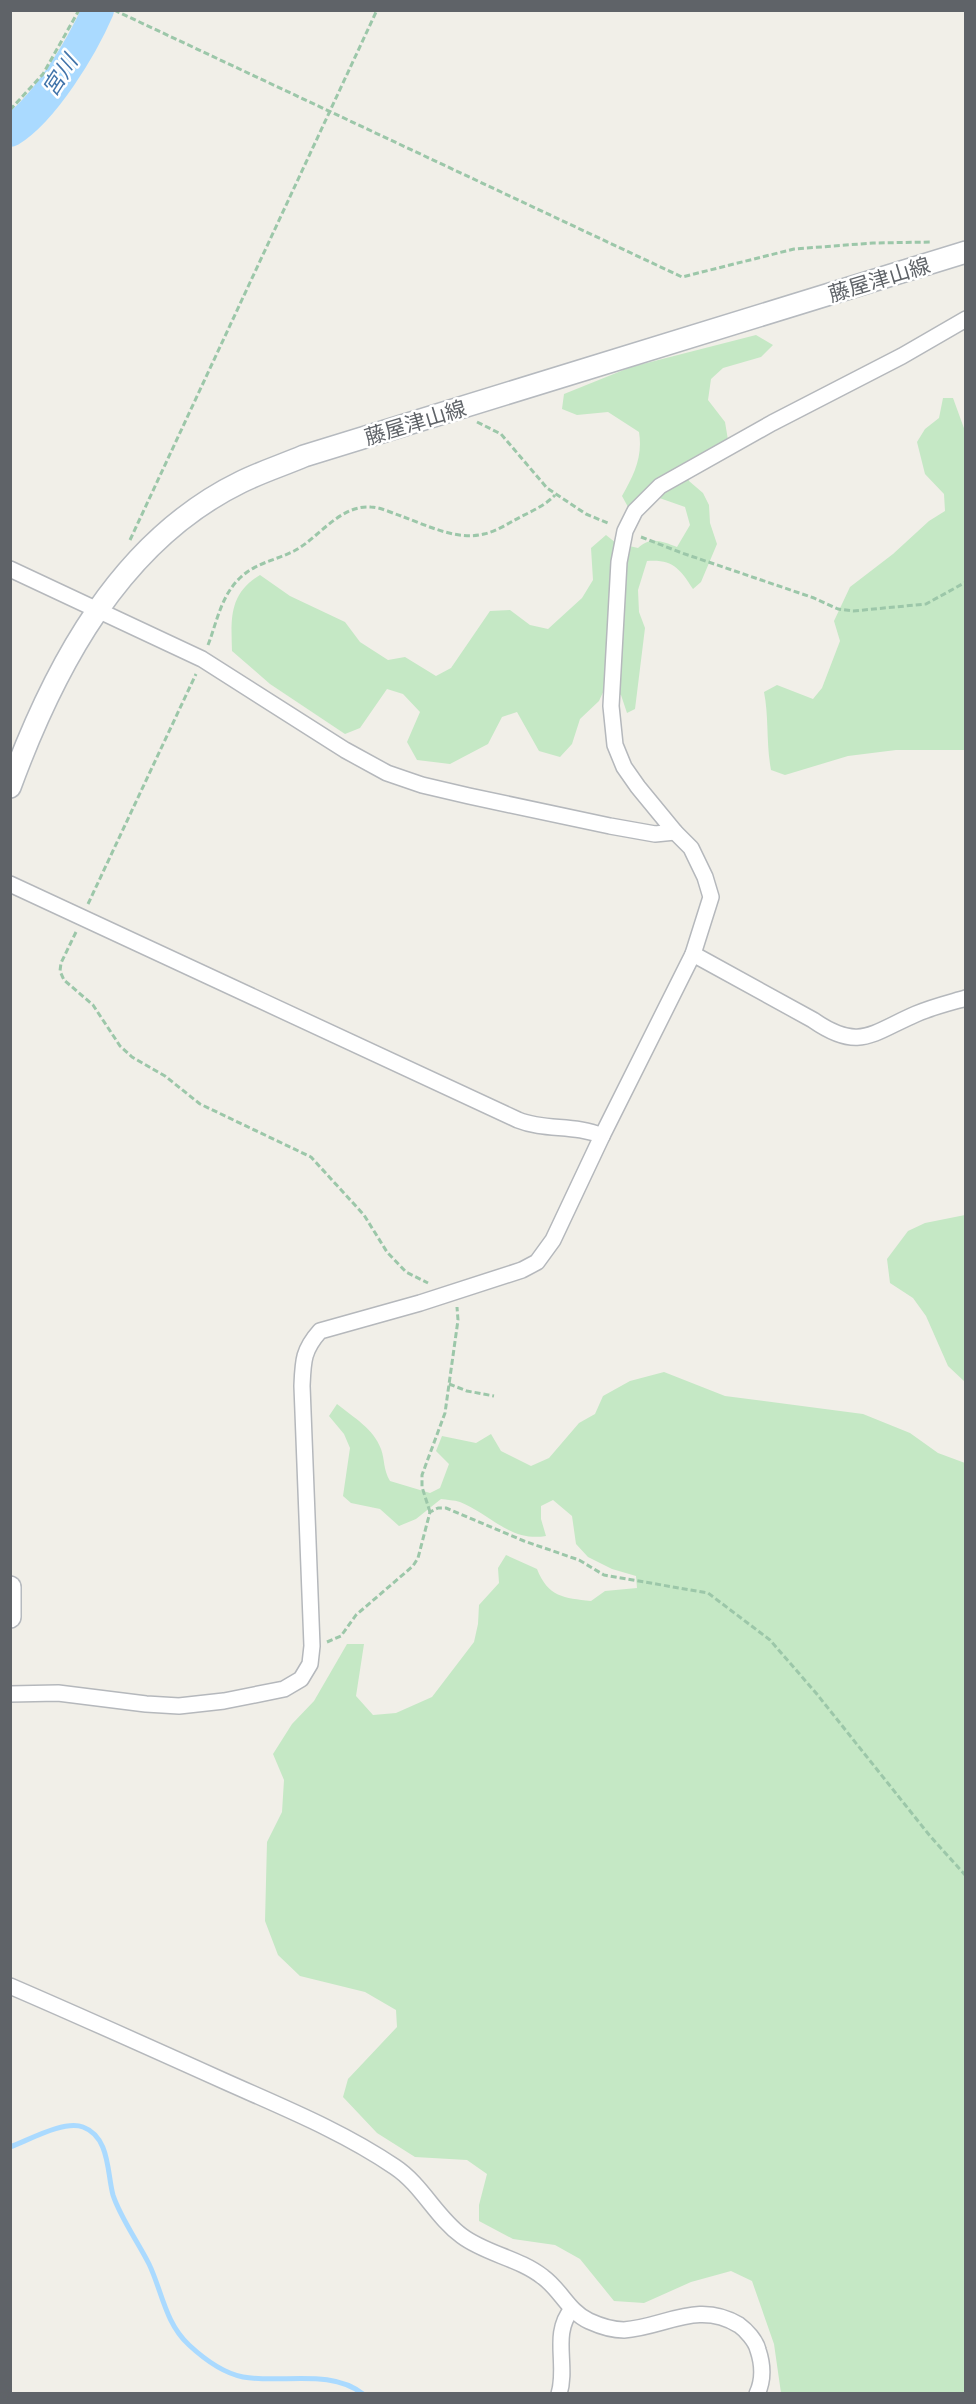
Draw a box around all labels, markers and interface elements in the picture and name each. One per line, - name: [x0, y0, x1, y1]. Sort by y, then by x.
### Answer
- water label: 宮川: [36, 48, 83, 101]
- street label: 藤屋津山線: [825, 251, 933, 307]
- street label: 藤屋津山線: [361, 394, 469, 450]

